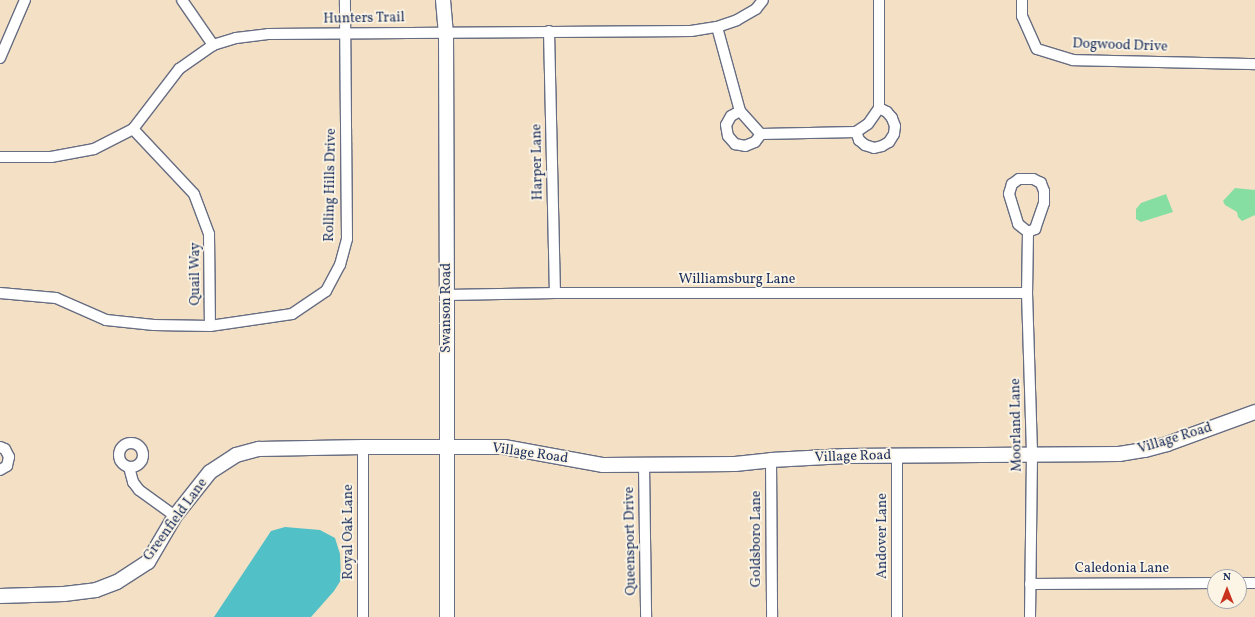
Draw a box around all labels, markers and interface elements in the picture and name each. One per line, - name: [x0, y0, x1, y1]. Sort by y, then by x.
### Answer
- street label: Hunters Trail: [323, 10, 405, 28]
- street label: Dogwood Drive: [1072, 36, 1168, 56]
- street label: Harper Lane: [529, 124, 547, 200]
- street label: Rolling Hills Drive: [322, 128, 340, 242]
- street label: Quail Way: [188, 242, 204, 306]
- street label: Swanson Road: [439, 263, 455, 353]
- street label: Williamsburg Lane: [679, 272, 795, 288]
- street label: Moorland Lane: [1008, 378, 1026, 472]
- street label: Village Road: [1136, 420, 1214, 458]
- street label: Village Road: [491, 440, 569, 468]
- street label: Village Road: [814, 447, 892, 467]
- street label: Greenfield Lane: [140, 475, 212, 565]
- street label: Royal Oak Lane: [341, 484, 357, 580]
- street label: Queensport Drive: [622, 486, 640, 596]
- street label: Goldsboro Lane: [749, 491, 765, 587]
- street label: Andover Lane: [875, 493, 891, 579]
- street label: Caledonia Lane: [1075, 561, 1169, 577]
- north arrow: [1207, 569, 1247, 609]
- text: N: [1223, 570, 1231, 585]

